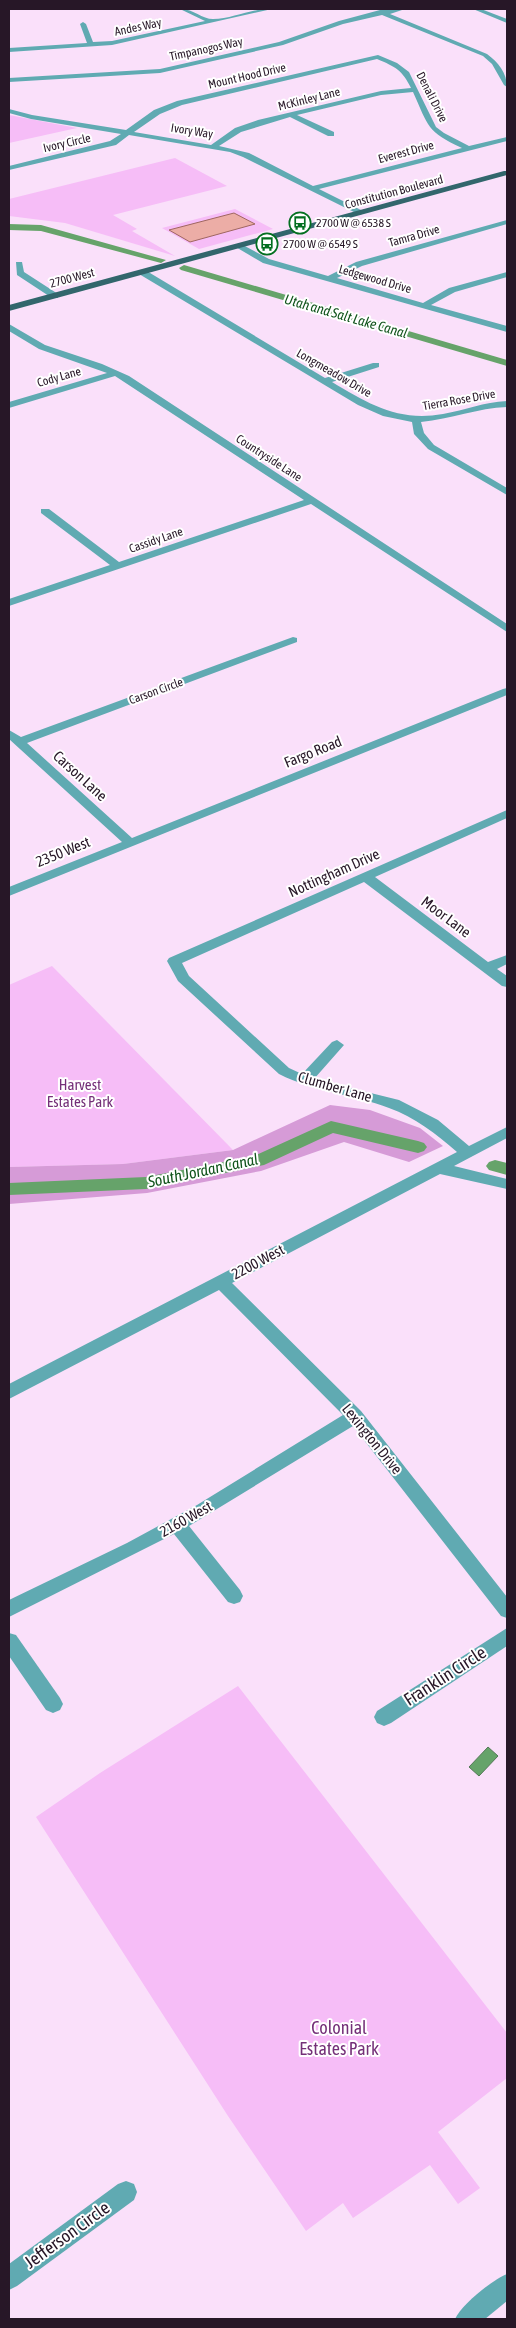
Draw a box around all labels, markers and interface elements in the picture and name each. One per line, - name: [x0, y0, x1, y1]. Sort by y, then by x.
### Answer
- street label: Andes Way: [113, 15, 163, 39]
- street label: Timpanogos Way: [168, 34, 244, 64]
- street label: Mount Hood Drive: [207, 60, 287, 92]
- street label: Denali Drive: [413, 70, 451, 124]
- street label: McKinley Lane: [277, 85, 341, 113]
- street label: Ivory Way: [170, 121, 214, 141]
- street label: Ivory Circle: [42, 131, 92, 155]
- street label: Everest Drive: [377, 138, 435, 166]
- street label: Constitution Boulevard: [343, 172, 445, 212]
- bus stop icon: 2700 W @ 6538 S: [288, 211, 312, 235]
- place label: 2700 W @ 6538 S: [316, 216, 391, 230]
- street label: Tamra Drive: [387, 222, 441, 250]
- bus stop icon: 2700 W @ 6549 S: [255, 232, 279, 256]
- place label: 2700 W @ 6549 S: [283, 237, 358, 251]
- street label: Ledgewood Drive: [337, 262, 413, 296]
- street label: 2700 West: [48, 265, 96, 291]
- water label: Utah and Salt Lake Canal: [283, 291, 410, 341]
- street label: Longmeadow Drive: [294, 346, 374, 400]
- street label: Cody Lane: [36, 364, 82, 390]
- street label: Tierra Rose Drive: [422, 387, 496, 413]
- street label: Countryside Lane: [233, 431, 305, 485]
- street label: Cassidy Lane: [127, 524, 185, 556]
- street label: Carson Circle: [127, 675, 185, 707]
- street label: Fargo Road: [282, 732, 344, 771]
- street label: Carson Lane: [50, 747, 111, 804]
- street label: 2350 West: [33, 833, 92, 870]
- street label: Nottingham Drive: [286, 845, 382, 900]
- street label: Moor Lane: [418, 893, 475, 941]
- street label: Clumber Lane: [296, 1068, 374, 1105]
- park label: Harvest Estates Park: [47, 1076, 114, 1110]
- water label: South Jordan Canal: [145, 1150, 260, 1191]
- street label: 2200 West: [229, 1241, 287, 1282]
- street label: Lexington Drive: [339, 1400, 406, 1477]
- street label: 2160 West: [157, 1497, 215, 1540]
- street label: Franklin Circle: [400, 1641, 490, 1710]
- park label: Colonial Estates Park: [299, 2017, 379, 2059]
- street label: Jefferson Circle: [20, 2197, 113, 2273]

